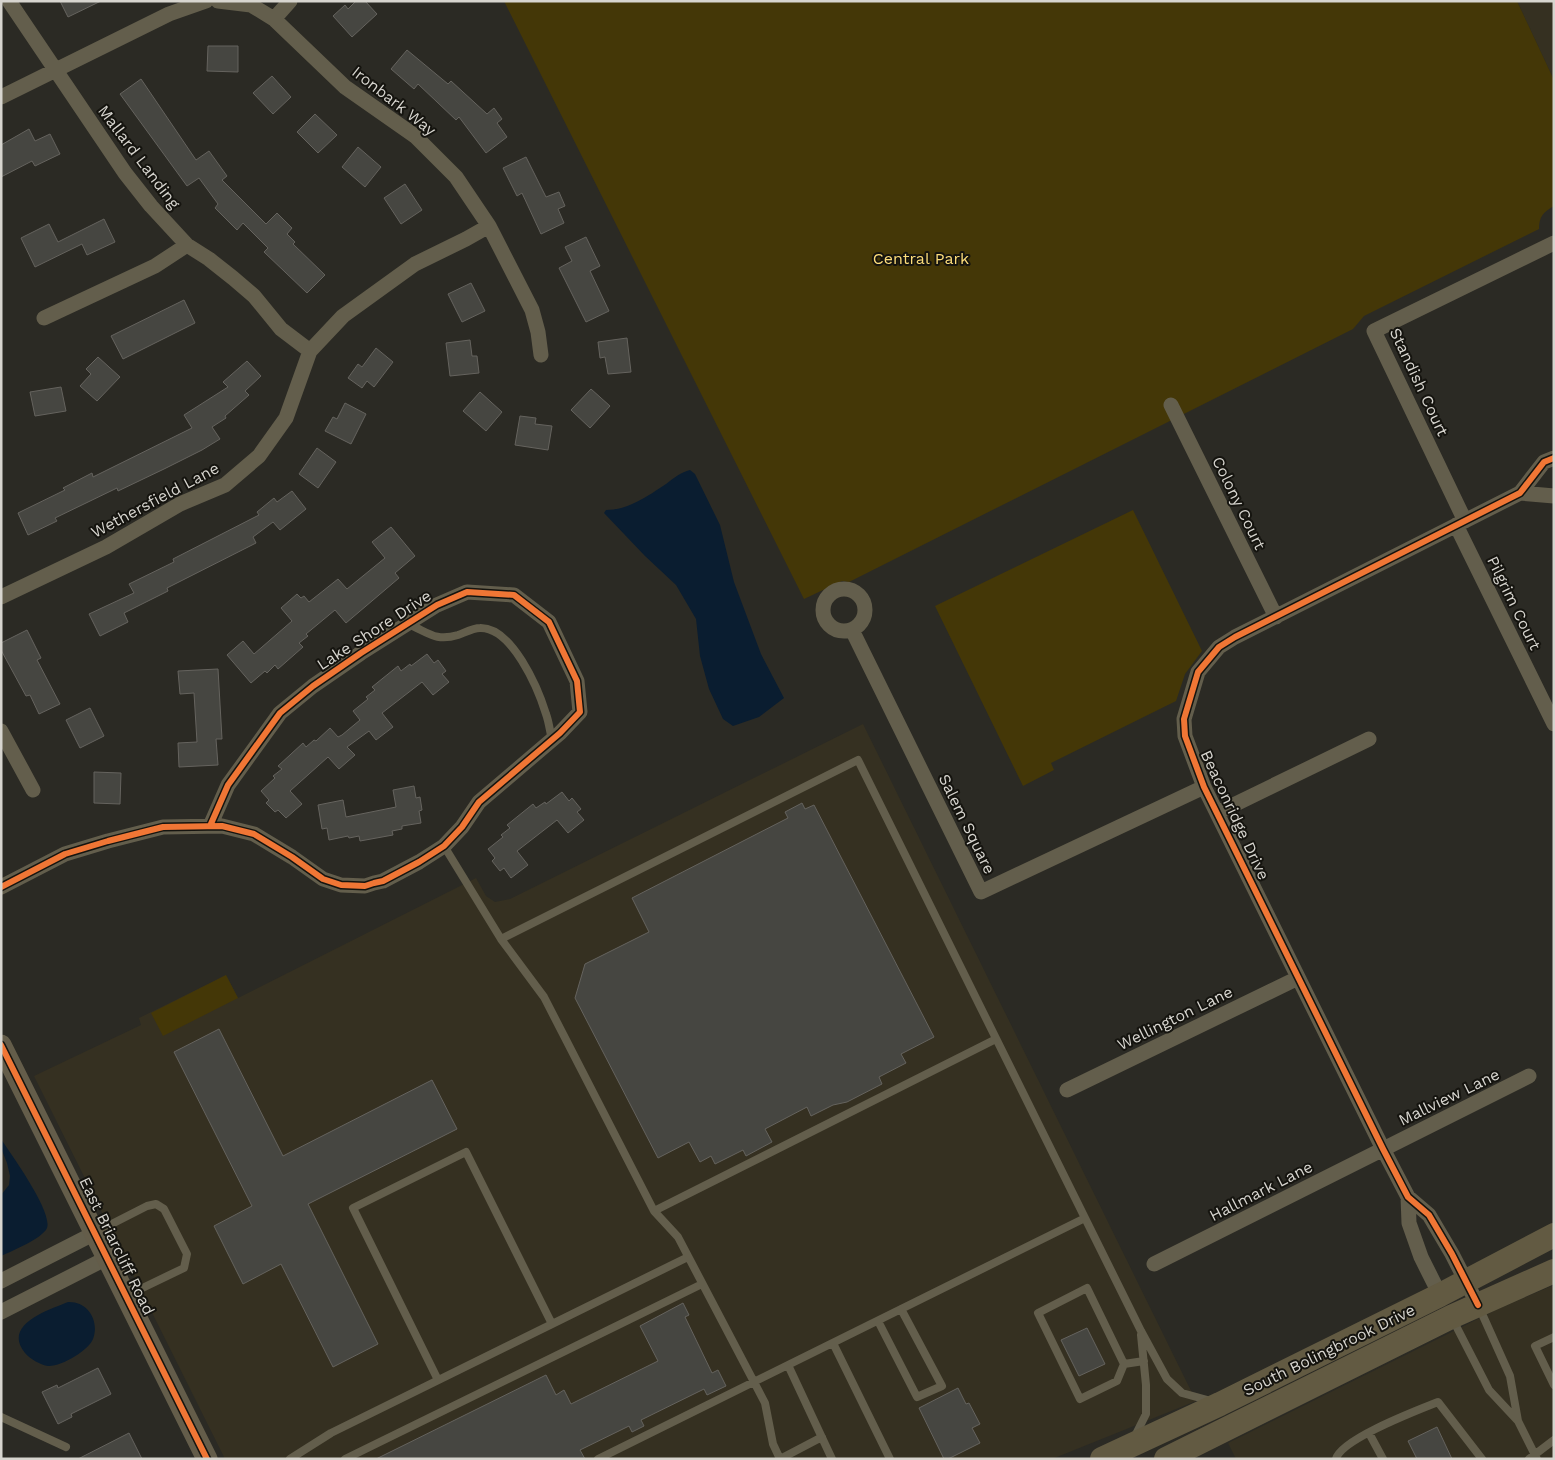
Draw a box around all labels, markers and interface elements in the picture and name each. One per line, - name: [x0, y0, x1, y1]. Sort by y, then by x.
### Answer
- street label: Ironbark Way: [348, 62, 440, 140]
- street label: Mallard Landing: [94, 102, 184, 213]
- park label: Central Park: [873, 249, 969, 268]
- street label: Standish Court: [1386, 325, 1452, 439]
- street label: Colony Court: [1208, 453, 1270, 553]
- street label: Wethersfield Lane: [88, 458, 222, 542]
- street label: Pilgrim Court: [1483, 553, 1545, 653]
- street label: Lake Shore Drive: [313, 586, 435, 674]
- street label: Beaconridge Drive: [1197, 747, 1273, 883]
- street label: Salem Square: [935, 771, 999, 877]
- street label: Wellington Lane: [1114, 982, 1236, 1054]
- street label: Mallview Lane: [1395, 1064, 1503, 1130]
- street label: Hallmark Lane: [1206, 1157, 1316, 1225]
- street label: East Briarcliff Road: [75, 1174, 159, 1318]
- street label: South Bolingbrook Drive: [1240, 1300, 1418, 1400]

